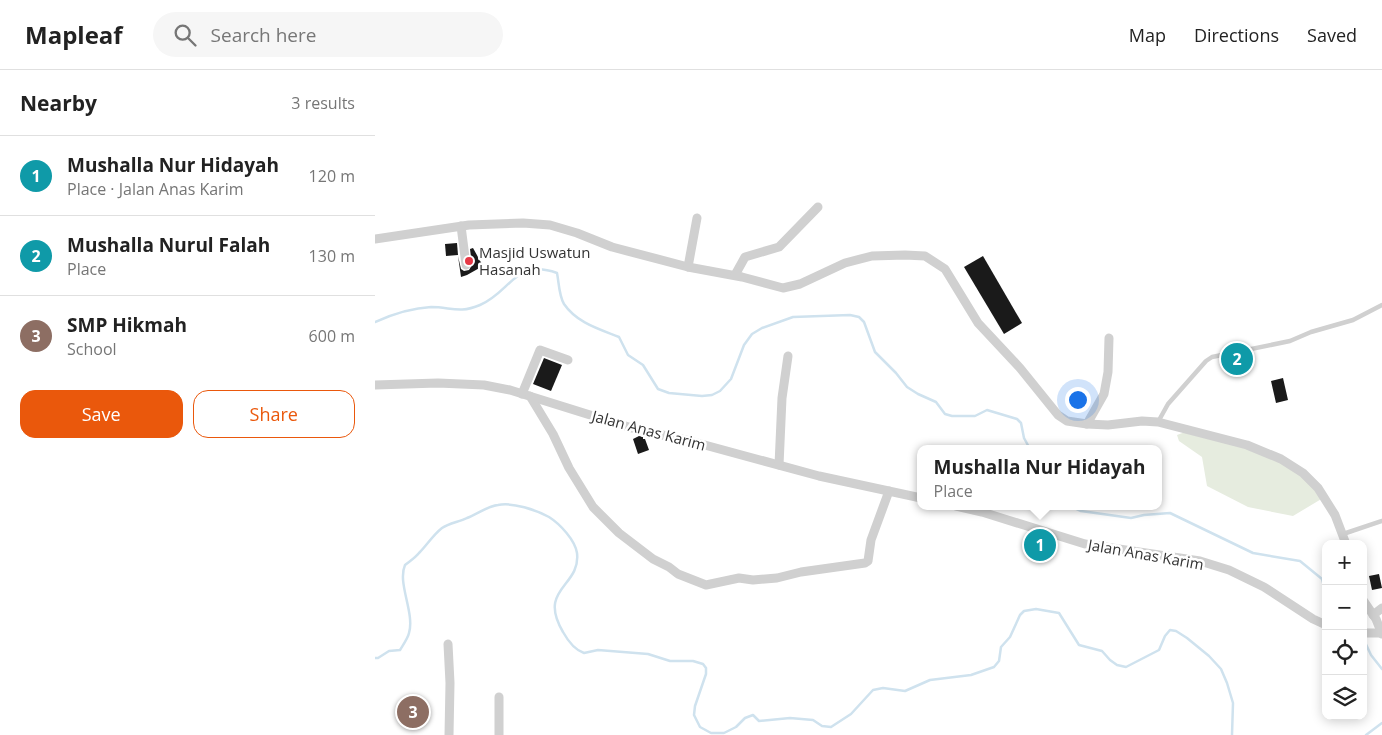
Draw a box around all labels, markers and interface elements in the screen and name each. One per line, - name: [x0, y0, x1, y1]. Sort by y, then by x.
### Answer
- search box: [153, 12, 503, 57]
- text: Mapleaf: [25, 18, 123, 51]
- icon: search: [171, 21, 199, 49]
- text: Search here: [211, 22, 316, 48]
- text: Map: [1129, 23, 1166, 47]
- text: Directions: [1194, 23, 1279, 47]
- text: Saved: [1307, 23, 1357, 47]
- text: Nearby: [20, 89, 97, 117]
- text: 3 results: [291, 92, 355, 114]
- text: Mushalla Nur Hidayah: [67, 152, 279, 178]
- text: 1: [31, 165, 41, 187]
- text: 120 m: [309, 165, 355, 187]
- text: Place · Jalan Anas Karim: [67, 178, 243, 200]
- text: Mushalla Nurul Falah: [67, 232, 270, 258]
- place label: Masjid Uswatun Hasanah: [479, 242, 590, 279]
- text: 2: [31, 245, 41, 267]
- text: 130 m: [309, 245, 355, 267]
- marker: Masjid Uswatun Hasanah: [463, 255, 475, 267]
- text: Place: [67, 258, 106, 280]
- text: SMP Hikmah: [67, 312, 187, 338]
- text: 3: [31, 325, 41, 347]
- text: 600 m: [309, 325, 355, 347]
- text: School: [67, 338, 117, 360]
- pin: 2: [1221, 340, 1253, 378]
- your location: [1065, 387, 1091, 413]
- button: Save: [20, 390, 183, 438]
- button: Share: [193, 390, 355, 438]
- street label: Jalan Anas Karim: [588, 405, 708, 455]
- popup: [917, 445, 1162, 510]
- text: Mushalla Nur Hidayah: [934, 454, 1145, 480]
- text: Place: [934, 480, 973, 502]
- pin: 1: [1024, 526, 1056, 564]
- street label: Jalan Anas Karim: [1085, 534, 1205, 574]
- map controls: [1322, 540, 1367, 720]
- button: +: [1322, 540, 1367, 585]
- button: −: [1322, 585, 1367, 630]
- button: locate: [1322, 630, 1367, 675]
- button: layers: [1322, 675, 1367, 720]
- pin: 3: [397, 693, 429, 731]

